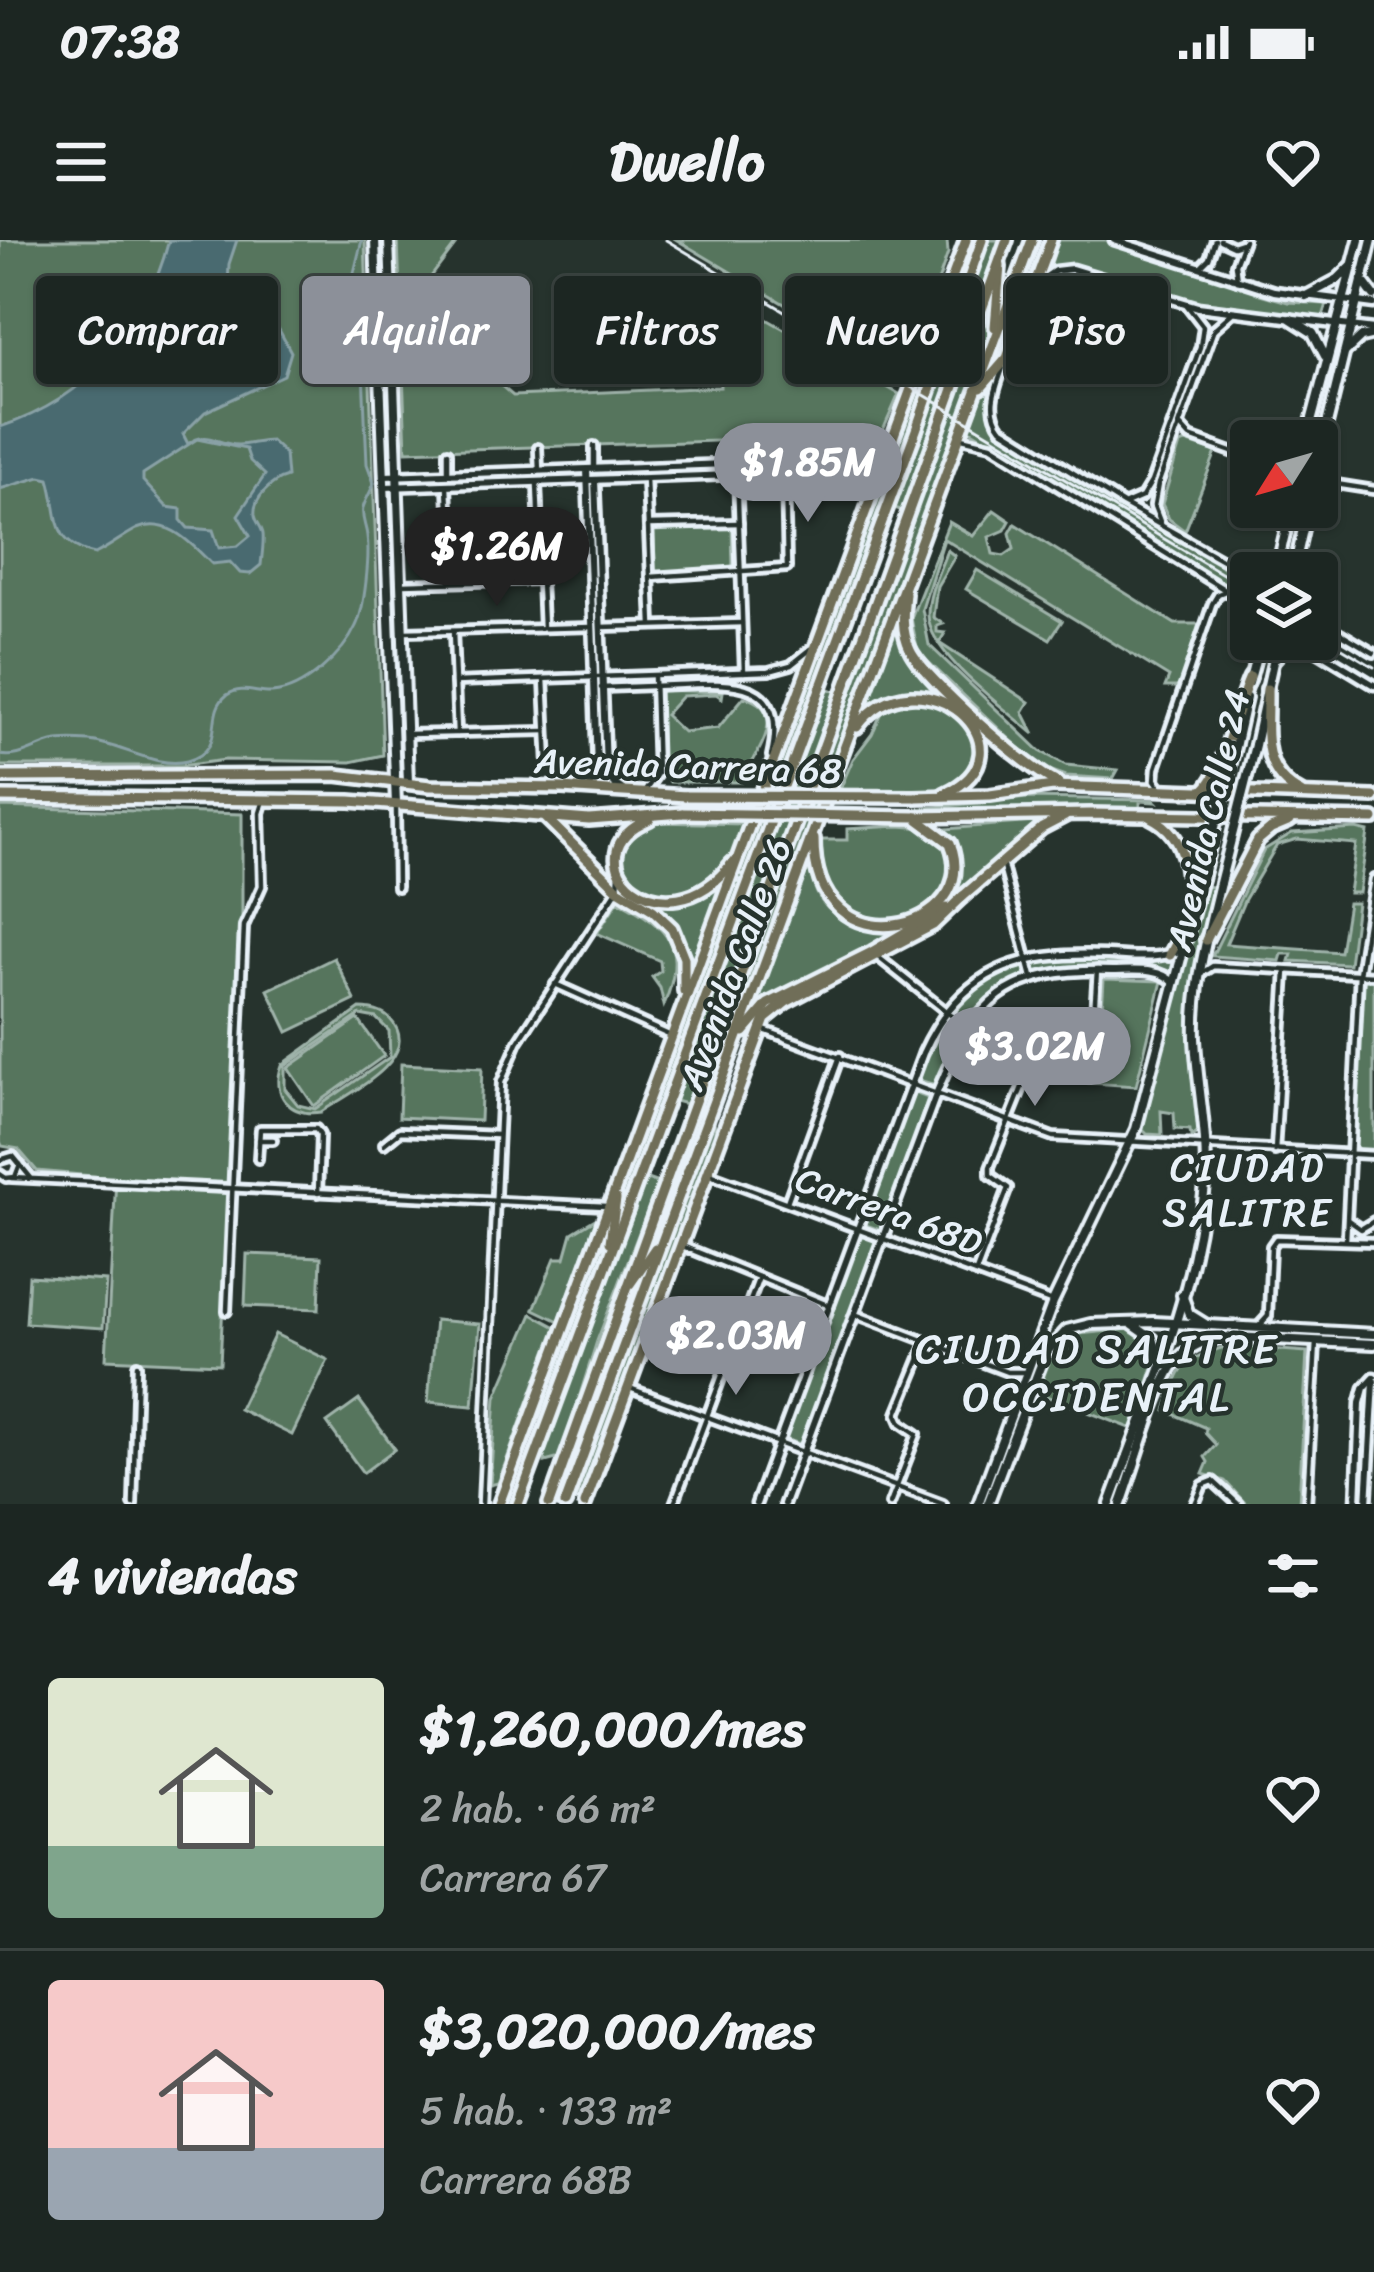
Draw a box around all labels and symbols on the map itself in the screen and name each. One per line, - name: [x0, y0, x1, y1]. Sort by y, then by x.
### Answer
- north arrow: [1230, 420, 1338, 528]
- pin: $1.85M: [710, 423, 906, 525]
- pin: $1.26M: [399, 507, 595, 609]
- street label: Avenida Calle 24: [1147, 683, 1269, 958]
- street label: Avenida Carrera 68: [532, 729, 843, 803]
- street label: Avenida Calle 26: [659, 829, 810, 1100]
- pin: $3.02M: [937, 1007, 1133, 1109]
- district label: CIUDAD SALITRE: [1162, 1133, 1334, 1247]
- street label: Carrera 68D: [787, 1148, 992, 1274]
- pin: $2.03M: [638, 1296, 834, 1398]
- district label: CIUDAD SALITRE OCCIDENTAL: [915, 1312, 1279, 1434]

